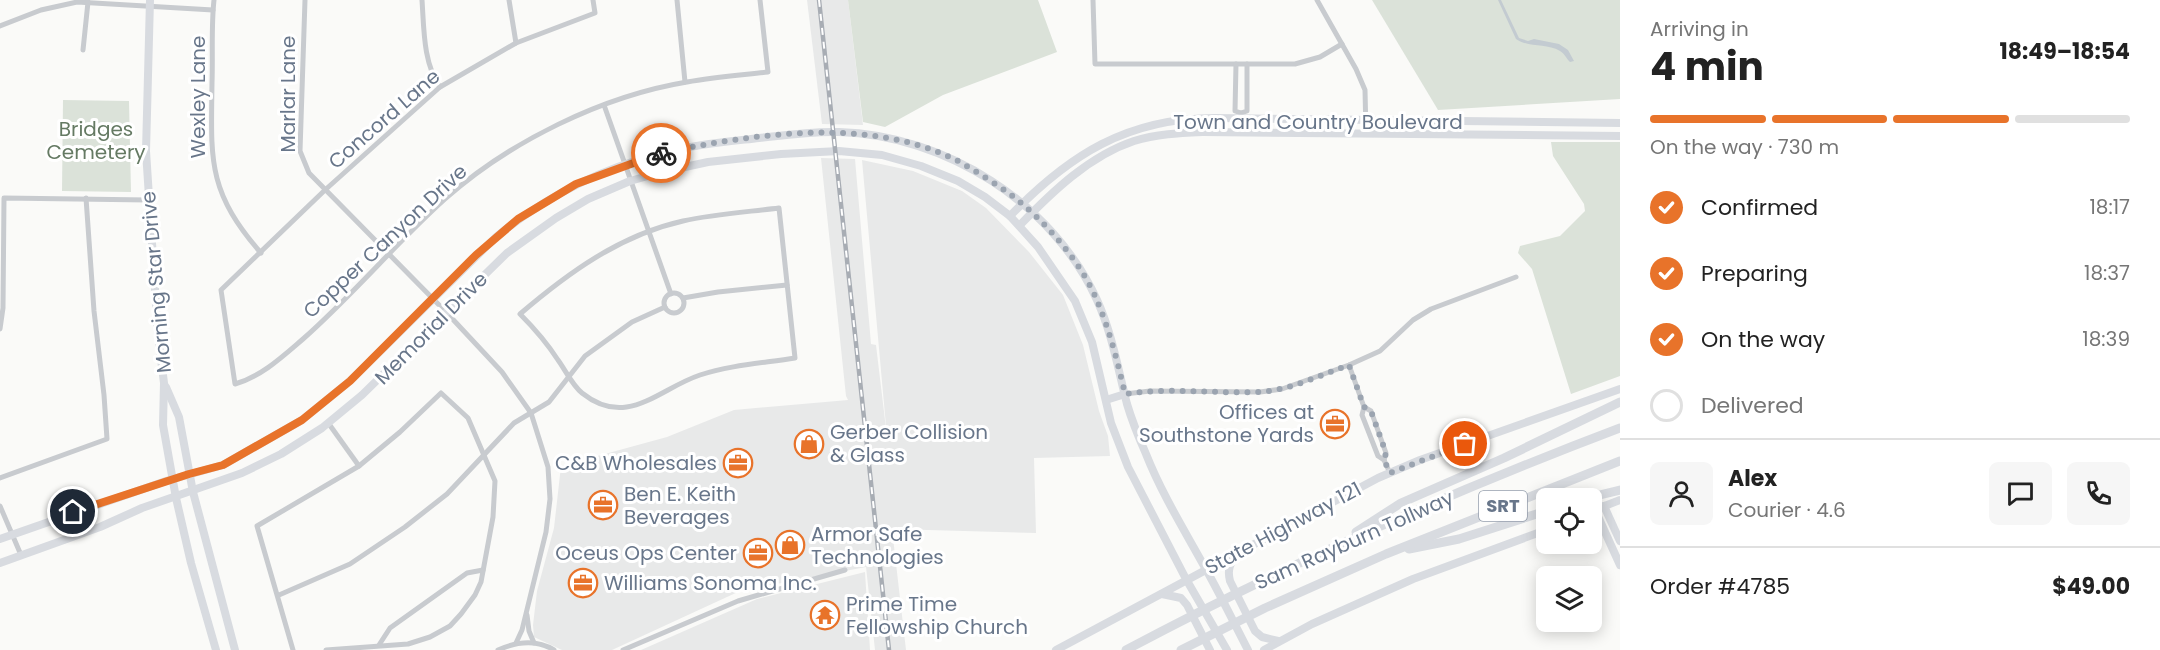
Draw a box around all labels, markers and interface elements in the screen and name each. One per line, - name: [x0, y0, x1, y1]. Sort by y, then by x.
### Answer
- text: Arriving in: [1650, 15, 1749, 43]
- street label: Wexley Lane: [184, 36, 212, 158]
- street label: Marlar Lane: [274, 36, 302, 152]
- text: 18:49–18:54: [2000, 36, 2130, 67]
- text: 4 min: [1650, 39, 1764, 94]
- street label: Concord Lane: [322, 63, 446, 175]
- street label: Town and Country Boulevard: [1173, 108, 1463, 136]
- park label: Bridges Cemetery: [46, 115, 146, 166]
- courier: [631, 123, 691, 183]
- text: On the way · 730 m: [1650, 133, 1839, 161]
- icon: bike: [645, 137, 678, 170]
- street label: Copper Canyon Drive: [297, 158, 473, 324]
- street label: Morning Star Drive: [134, 190, 178, 374]
- icon: check: [1650, 191, 1683, 224]
- text: Confirmed: [1701, 192, 1818, 223]
- text: 18:17: [2089, 193, 2130, 221]
- icon: check: [1650, 257, 1683, 290]
- text: Preparing: [1701, 258, 1808, 289]
- text: 18:37: [2084, 259, 2130, 287]
- street label: Memorial Drive: [368, 265, 494, 391]
- icon: check: [1650, 323, 1683, 356]
- text: On the way: [1701, 324, 1825, 355]
- text: 18:39: [2082, 325, 2130, 353]
- text: Delivered: [1701, 390, 1804, 421]
- place label: Offices at Southstone Yards: [1139, 398, 1314, 449]
- office icon: Offices at Southstone Yards: [1319, 408, 1351, 440]
- place label: Gerber Collision & Glass: [830, 418, 988, 469]
- pin: [1439, 418, 1490, 469]
- icon: bag: [1448, 427, 1481, 460]
- shop icon: Gerber Collision & Glass: [793, 428, 825, 460]
- office icon: C&B Wholesales: [722, 447, 754, 479]
- place label: C&B Wholesales: [555, 449, 717, 477]
- button: person: [1650, 462, 1713, 525]
- button: chat: [1989, 462, 2052, 525]
- button: phone: [2067, 462, 2130, 525]
- text: Alex: [1728, 463, 1777, 494]
- street label: State Highway 121: [1200, 475, 1366, 581]
- place label: Ben E. Keith Beverages: [624, 480, 736, 531]
- street label: Sam Rayburn Tollway: [1250, 484, 1458, 596]
- pin: [47, 486, 98, 537]
- map controls: [1536, 488, 1602, 632]
- button: locate: [1536, 488, 1602, 554]
- office icon: Ben E. Keith Beverages: [587, 489, 619, 521]
- road number: SRT: [1479, 491, 1527, 521]
- icon: home: [56, 495, 89, 528]
- text: Courier · 4.6: [1728, 496, 1846, 524]
- place label: Armor Safe Technologies: [811, 520, 944, 571]
- shop icon: Armor Safe Technologies: [774, 529, 806, 561]
- office icon: Oceus Ops Center: [742, 537, 774, 569]
- place label: Oceus Ops Center: [555, 539, 737, 567]
- button: layers: [1536, 566, 1602, 632]
- office icon: Williams Sonoma Inc.: [567, 567, 599, 599]
- place label: Williams Sonoma Inc.: [604, 569, 817, 597]
- text: Order #4785: [1650, 571, 1790, 602]
- text: $49.00: [2052, 571, 2130, 602]
- place label: Prime Time Fellowship Church: [846, 590, 1028, 641]
- temple icon: Prime Time Fellowship Church: [809, 599, 841, 631]

